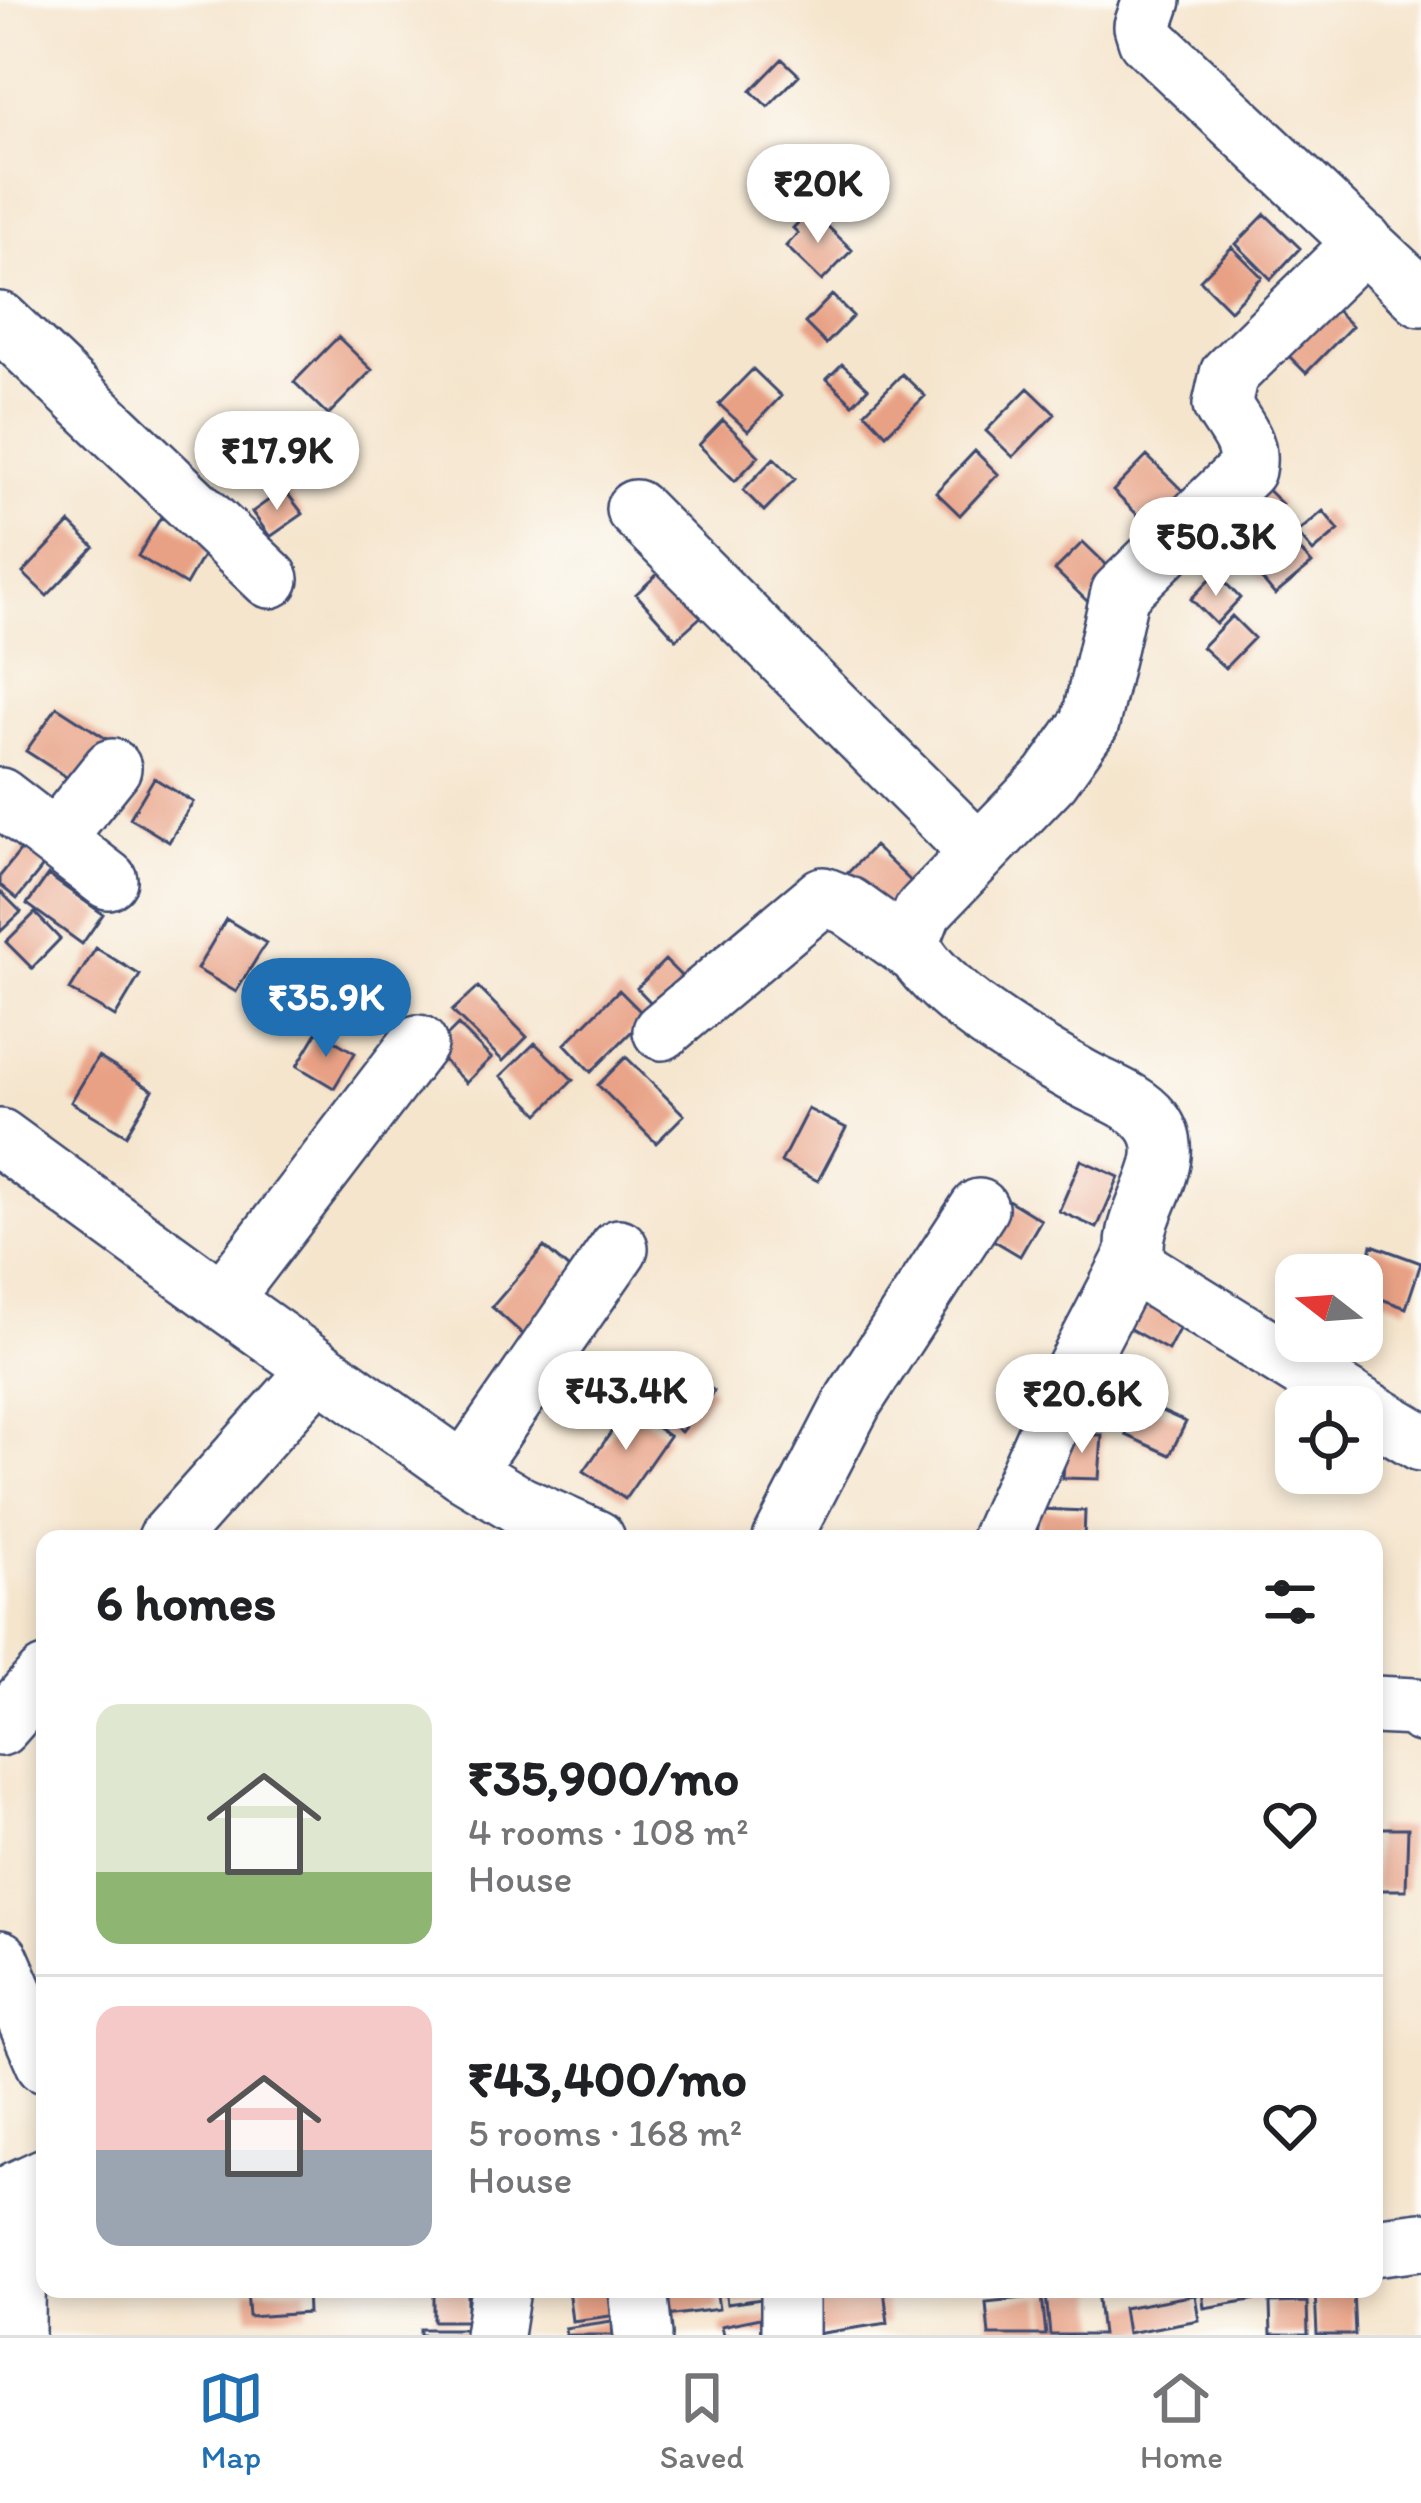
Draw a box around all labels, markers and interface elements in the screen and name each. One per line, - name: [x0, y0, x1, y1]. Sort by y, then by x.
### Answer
- pin: ₹20K: [747, 144, 889, 246]
- text: ₹20K: [774, 159, 862, 206]
- pin: ₹17.9K: [179, 411, 375, 513]
- text: ₹17.9K: [221, 426, 333, 473]
- pin: ₹50.3K: [1118, 497, 1314, 599]
- text: ₹50.3K: [1156, 512, 1276, 559]
- pin: ₹35.9K: [228, 958, 424, 1060]
- text: ₹35.9K: [268, 973, 384, 1020]
- north arrow: [1275, 1254, 1383, 1362]
- map controls: [1275, 1254, 1383, 1494]
- pin: ₹43.4K: [528, 1351, 724, 1453]
- pin: ₹20.6K: [984, 1354, 1180, 1456]
- text: ₹43.4K: [565, 1366, 687, 1413]
- text: ₹20.6K: [1023, 1369, 1141, 1416]
- button: locate: [1275, 1386, 1383, 1494]
- icon: filters: [1257, 1569, 1323, 1635]
- text: 6 homes: [96, 1572, 276, 1633]
- text: ₹35,900/mo: [468, 1747, 739, 1808]
- icon: home: [192, 1752, 336, 1896]
- icon: heart: [1257, 1791, 1323, 1857]
- text: 4 rooms · 108 m²: [468, 1808, 749, 1855]
- text: House: [468, 1855, 572, 1902]
- text: ₹43,400/mo: [468, 2048, 747, 2109]
- icon: home: [192, 2054, 336, 2198]
- icon: heart: [1257, 2093, 1323, 2159]
- text: 5 rooms · 168 m²: [468, 2109, 742, 2156]
- text: House: [468, 2156, 572, 2203]
- tab: Map: [198, 2365, 264, 2476]
- tab: Saved: [660, 2365, 744, 2476]
- tab: Home: [1140, 2365, 1223, 2476]

